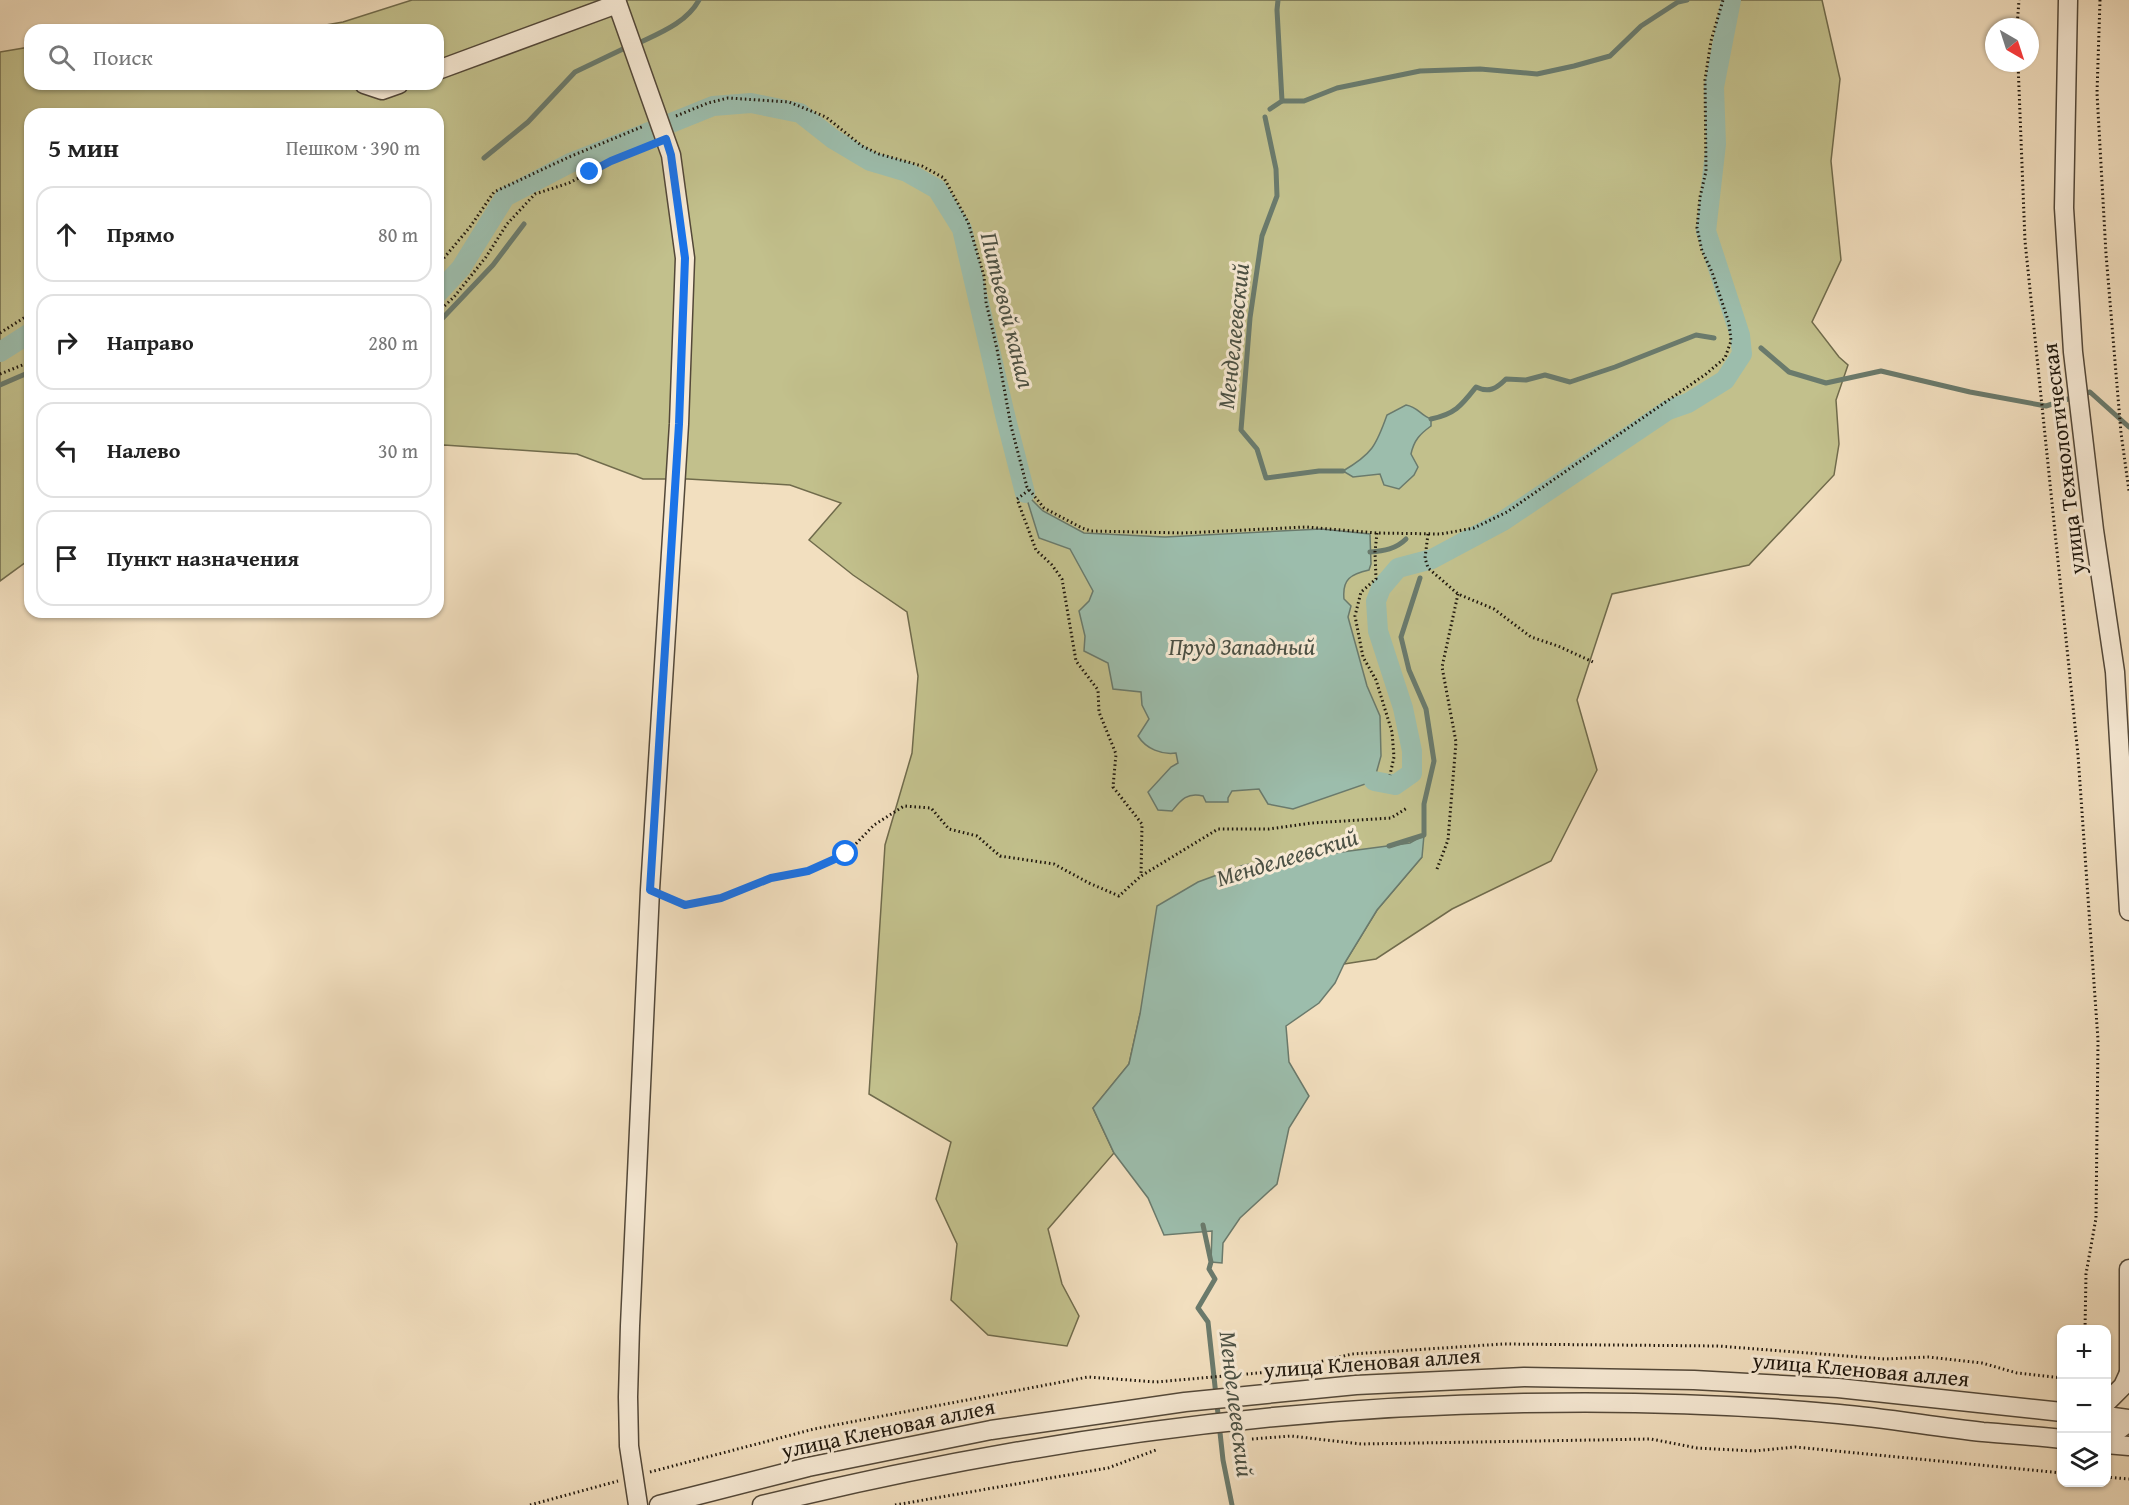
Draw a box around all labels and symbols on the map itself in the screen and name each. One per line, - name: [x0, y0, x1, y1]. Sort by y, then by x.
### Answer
- north arrow: [1985, 18, 2039, 72]
- route end: [576, 158, 602, 184]
- water label: Питьевой канал: [972, 228, 1044, 392]
- water label: Менделеевский: [1208, 261, 1258, 411]
- street label: улица Технологическая: [2033, 342, 2093, 577]
- water label: Пруд Западный: [1169, 629, 1315, 664]
- water label: Менделеевский: [1212, 819, 1362, 895]
- route start: [832, 840, 858, 866]
- water label: Менделеевский: [1211, 1329, 1263, 1479]
- street label: улица Кленовая аллея: [1261, 1338, 1482, 1386]
- street label: улица Кленовая аллея: [1750, 1343, 1971, 1394]
- street label: улица Кленовая аллея: [777, 1390, 998, 1466]

